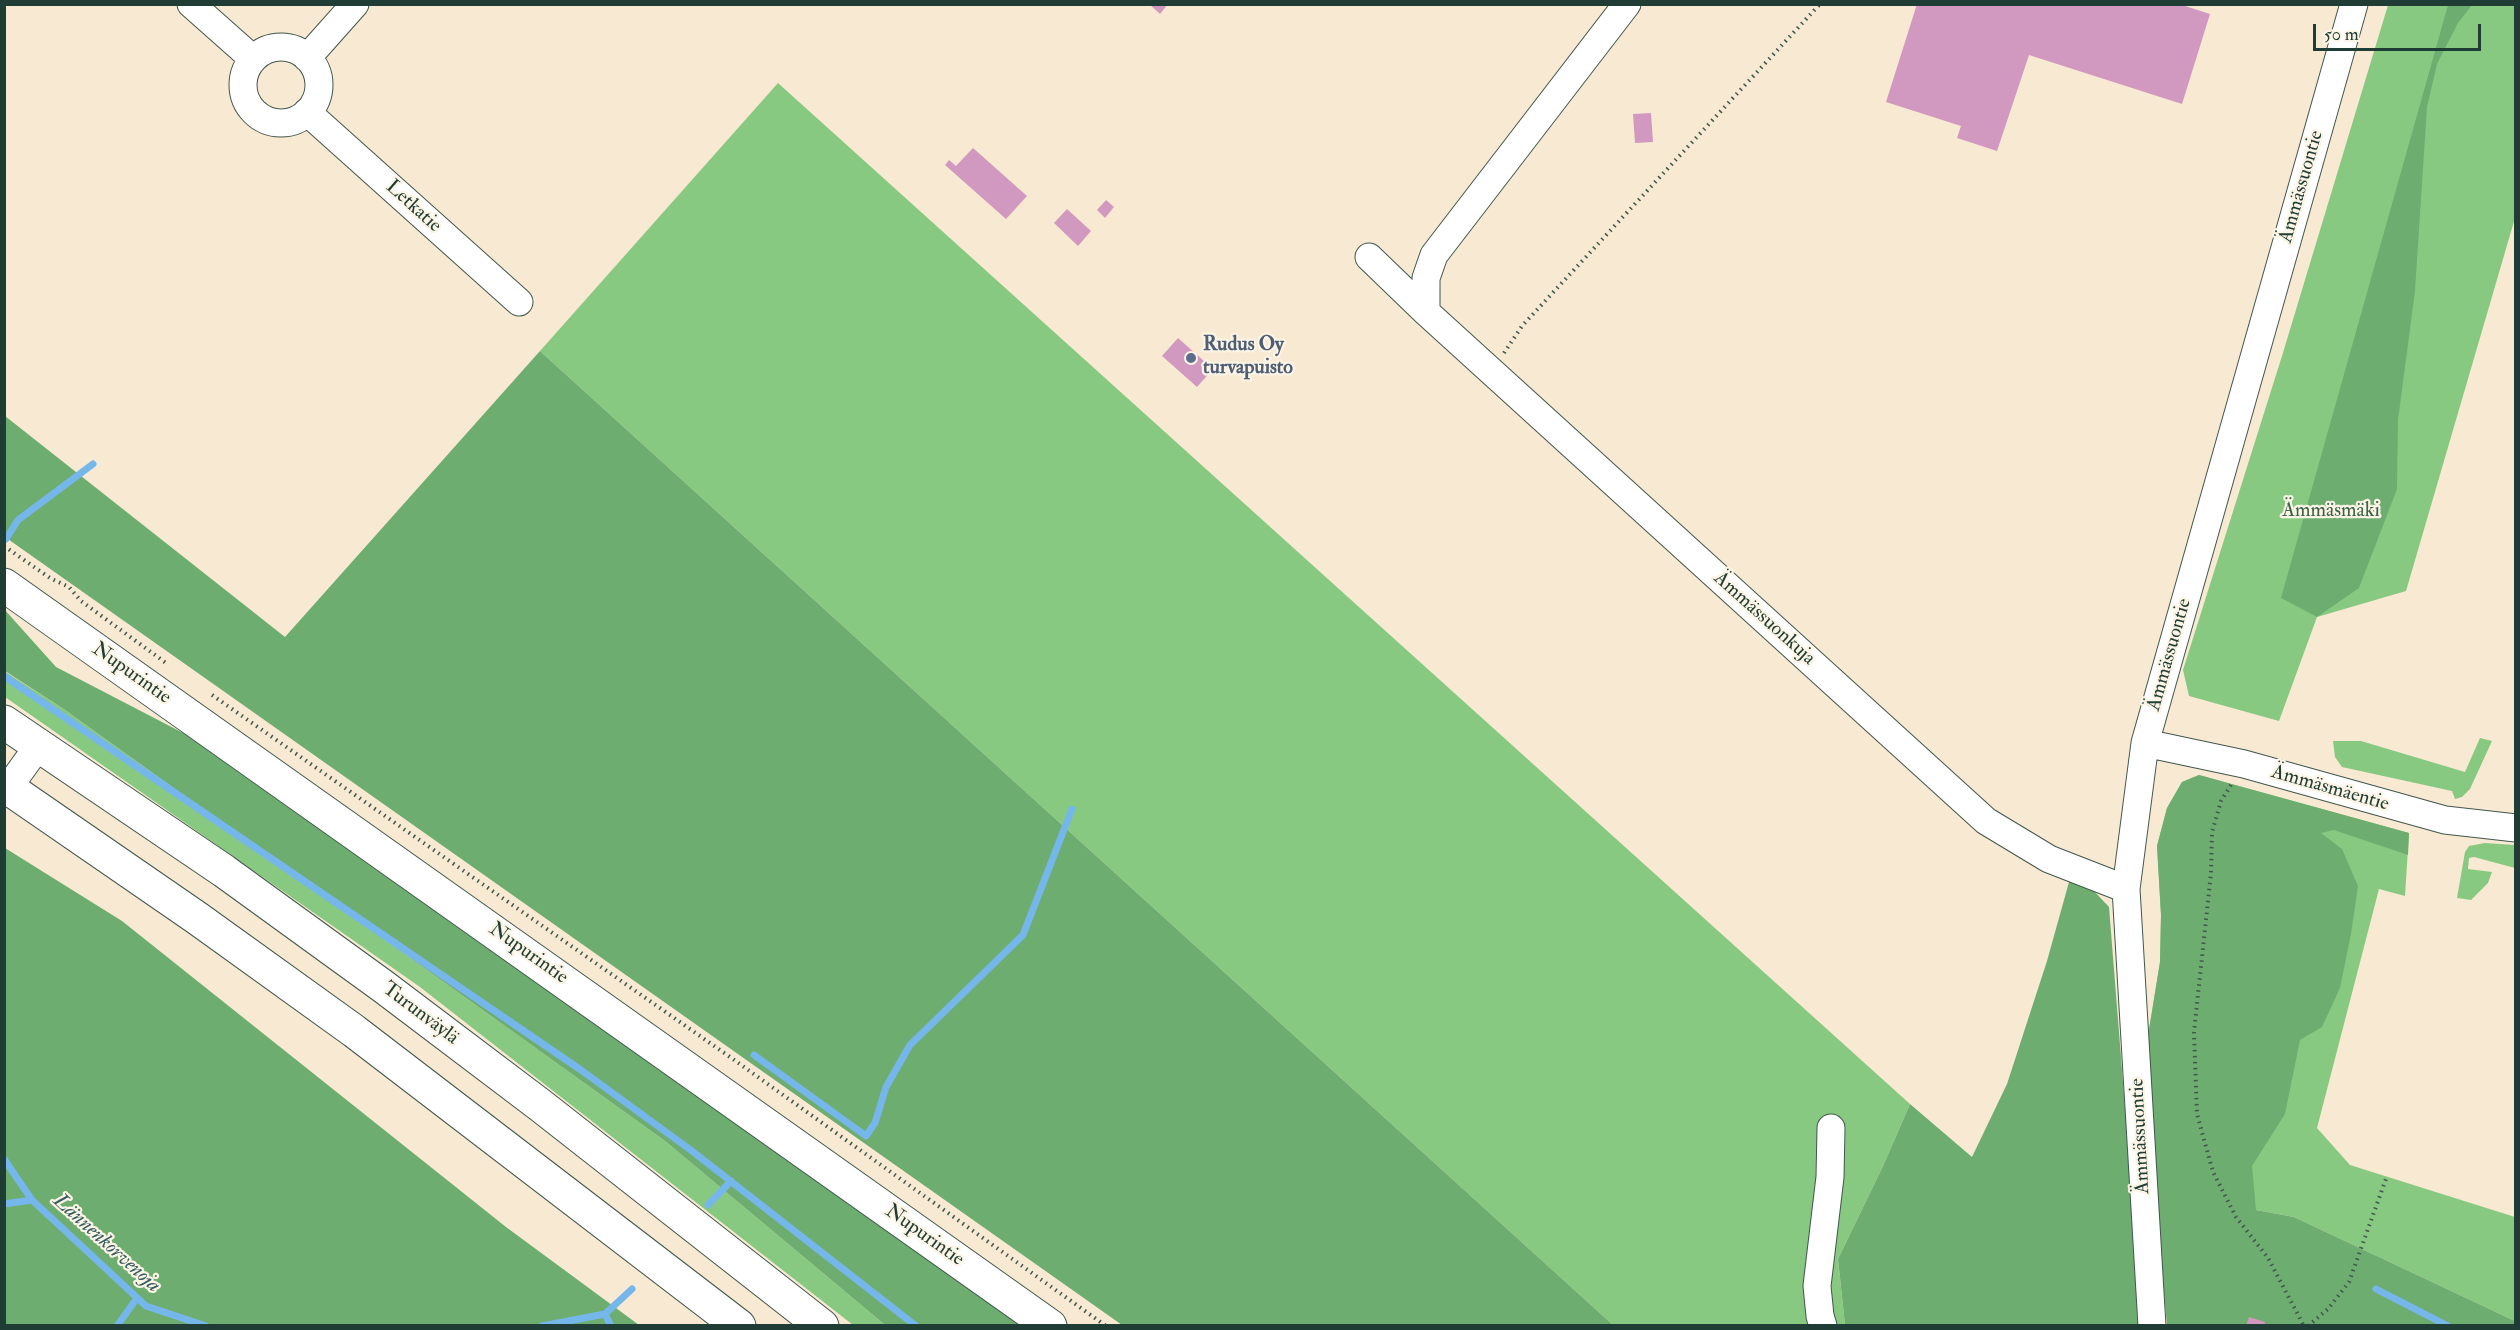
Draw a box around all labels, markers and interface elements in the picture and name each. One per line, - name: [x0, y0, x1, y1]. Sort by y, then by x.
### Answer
- scale bar: [2316, 12, 2484, 50]
- text: 50 m: [2324, 23, 2359, 46]
- street label: Ämmässuontie: [2274, 128, 2330, 246]
- street label: Letkatie: [380, 176, 446, 238]
- place label: Rudus Oy turvapuisto: [1203, 334, 1293, 381]
- marker: Rudus Oy turvapuisto: [1184, 351, 1198, 365]
- park label: Ämmäsmäki: [2282, 500, 2380, 524]
- street label: Ämmässuonkuja: [1708, 567, 1820, 671]
- street label: Ämmässuontie: [2142, 596, 2198, 714]
- street label: Nupurintie: [87, 638, 175, 710]
- street label: Ämmäsmäentie: [2268, 761, 2392, 817]
- street label: Nupurintie: [484, 918, 572, 990]
- street label: Turunväylä: [377, 977, 463, 1051]
- street label: Ämmässuontie: [2126, 1078, 2156, 1194]
- water label: Lännenkorvenoja: [47, 1189, 165, 1299]
- street label: Nupurintie: [880, 1200, 968, 1272]

